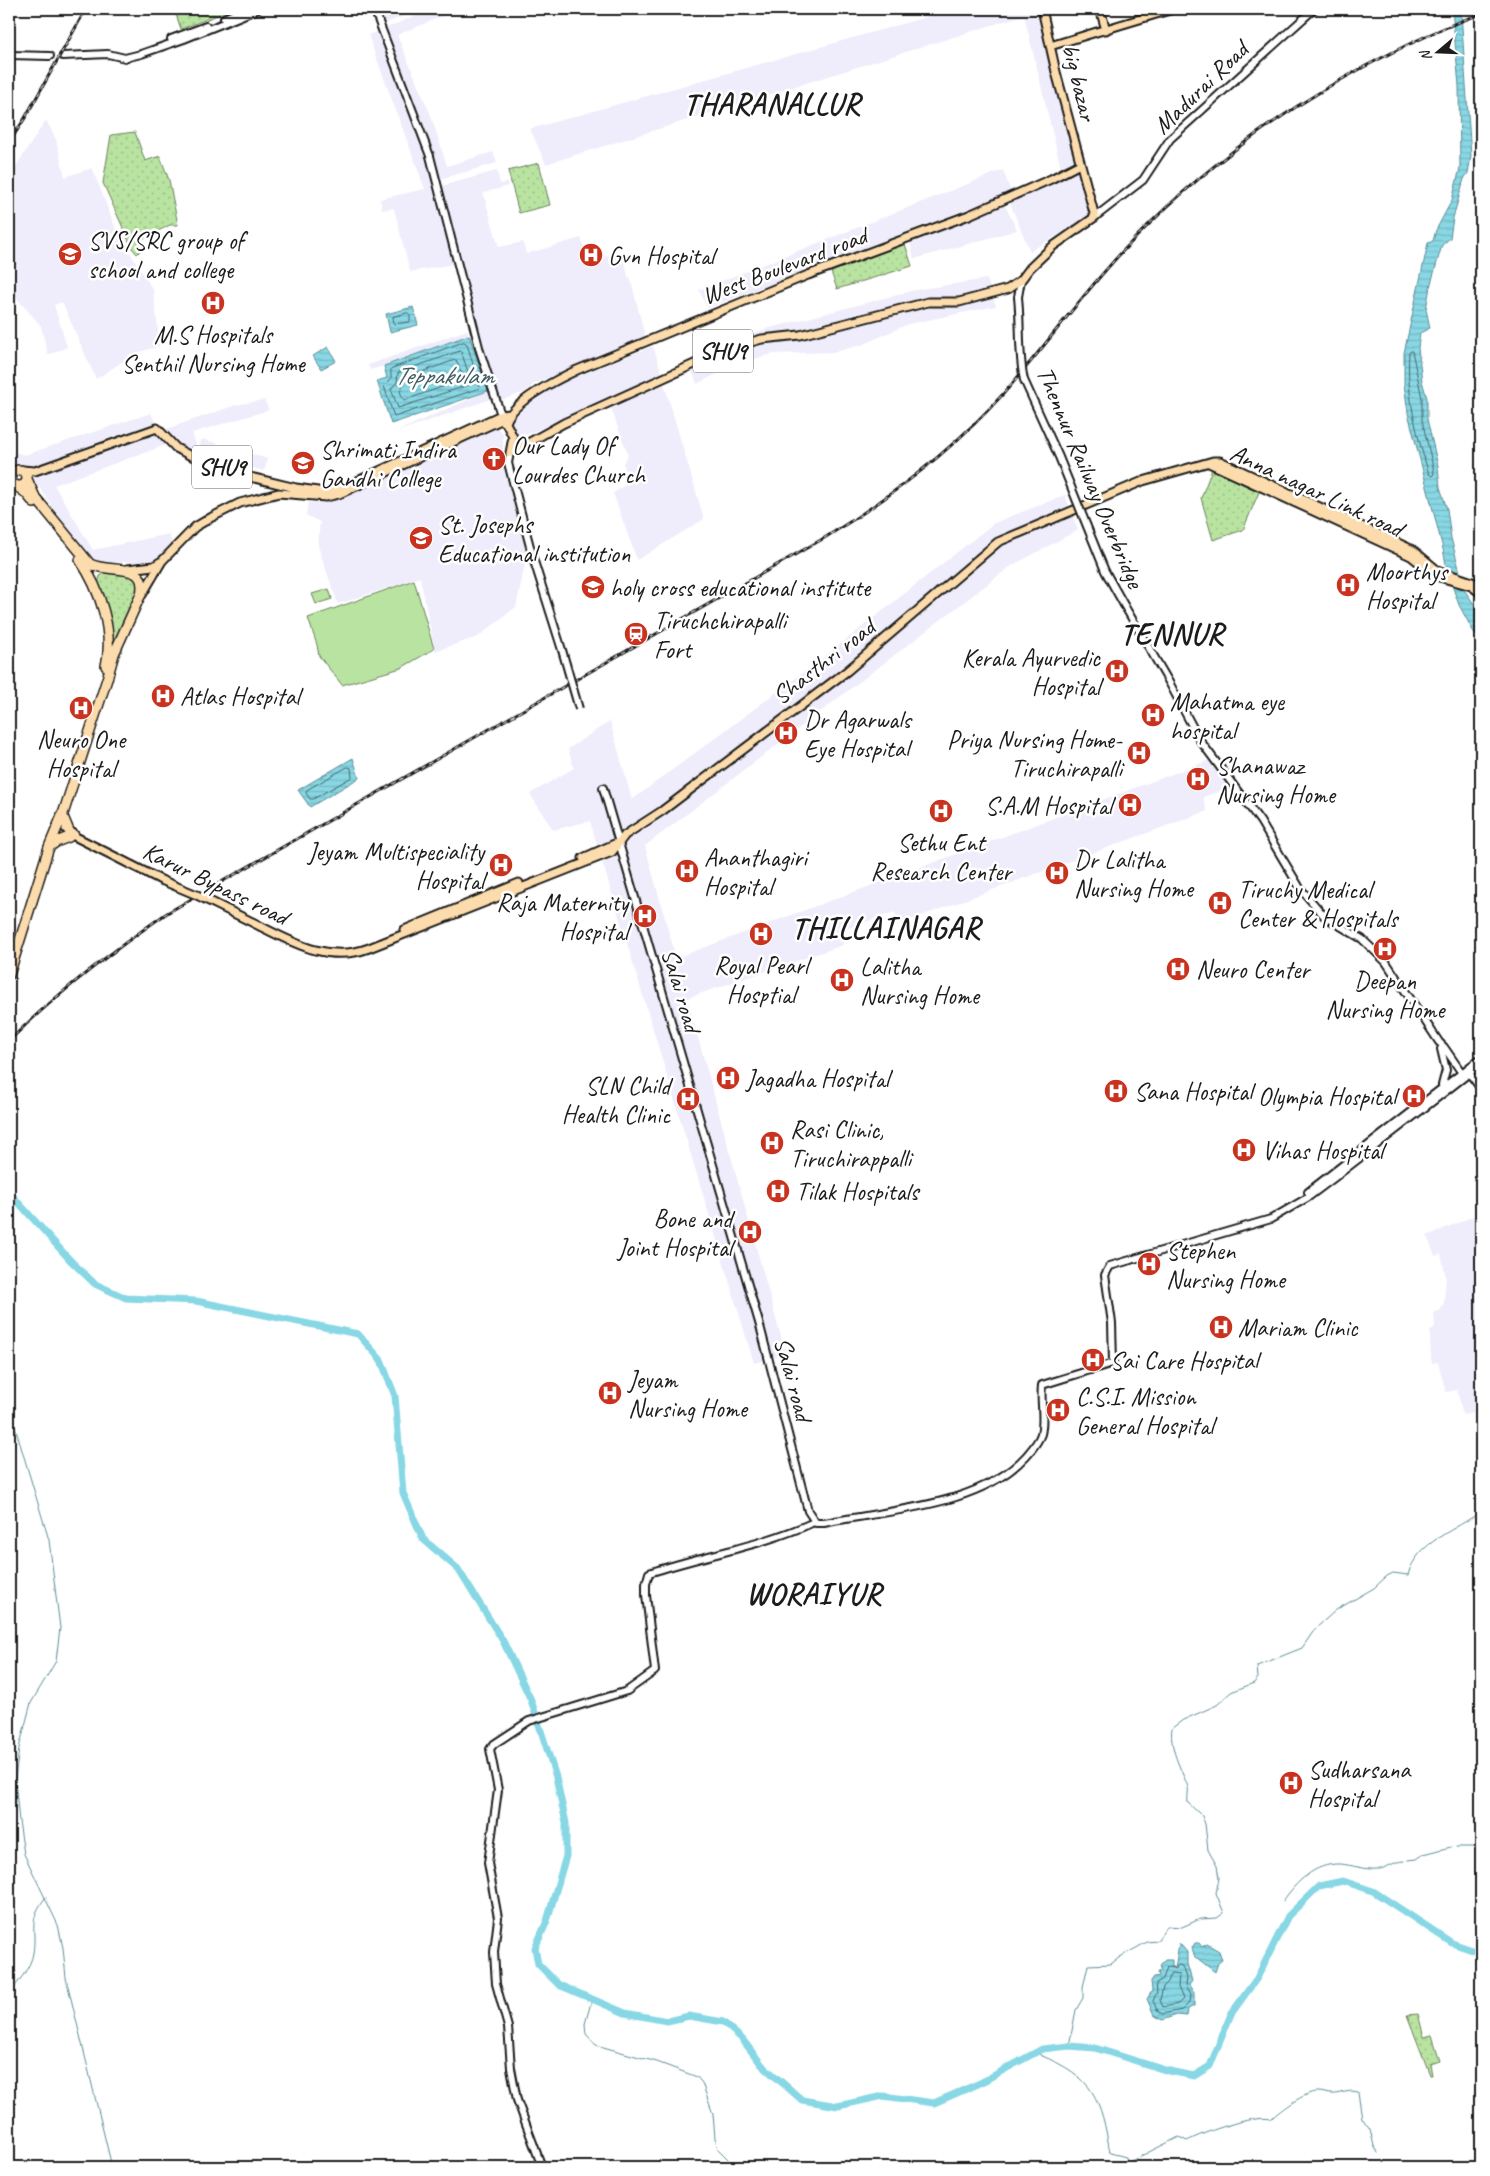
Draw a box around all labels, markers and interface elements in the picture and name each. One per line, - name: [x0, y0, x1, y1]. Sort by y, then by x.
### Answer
- north arrow: [1412, 28, 1462, 78]
- street label: Madurai Road: [1146, 32, 1258, 141]
- street label: big bazar: [1054, 40, 1105, 126]
- text: N: [1416, 47, 1436, 63]
- district label: THARANALLUR: [684, 85, 864, 123]
- street label: West Boulevard road: [697, 218, 875, 312]
- place label: SVS/SRC group of school and college: [88, 225, 248, 286]
- place label: Gvn Hospital: [608, 240, 719, 272]
- school or university icon: SVS/SRC group of school and college: [57, 241, 83, 267]
- hospital icon: Gvn Hospital: [578, 242, 604, 268]
- hospital icon: M.S Hospitals Senthil Nursing Home: [200, 290, 226, 316]
- place label: M.S Hospitals Senthil Nursing Home: [121, 319, 306, 380]
- road number: SHU9: [693, 330, 753, 372]
- water label: Teppakulam: [395, 359, 497, 392]
- street label: Thennur Railway Overbridge: [1029, 362, 1152, 595]
- place label: Our Lady Of Lourdes Church: [512, 430, 646, 491]
- place label: Shrimati Indira Gandhi College: [320, 434, 458, 495]
- street label: Anna nagar Link road: [1225, 437, 1411, 546]
- road number: SHU9: [192, 446, 252, 488]
- church icon: Our Lady Of Lourdes Church: [481, 446, 507, 472]
- school or university icon: Shrimati Indira Gandhi College: [290, 450, 316, 476]
- place label: St. Josephs Educational institution: [438, 509, 631, 570]
- school or university icon: St. Josephs Educational institution: [408, 525, 434, 551]
- place label: Moorthys Hospital: [1366, 556, 1450, 617]
- place label: holy cross educational institute: [610, 572, 872, 604]
- hospital icon: Moorthys Hospital: [1335, 572, 1361, 598]
- school or university icon: holy cross educational institute: [580, 574, 606, 600]
- place label: Tiruchchirapalli Fort: [654, 605, 789, 666]
- street label: Shasthri road: [766, 609, 885, 712]
- district label: TENNUR: [1120, 615, 1228, 653]
- station icon: Tiruchchirapalli Fort: [623, 621, 649, 647]
- place label: Kerala Ayurvedic Hospital: [962, 642, 1105, 703]
- hospital icon: Kerala Ayurvedic Hospital: [1104, 658, 1130, 684]
- place label: Atlas Hospital: [180, 681, 304, 713]
- hospital icon: Atlas Hospital: [150, 683, 176, 709]
- place label: Mahatma eye hospital: [1170, 686, 1286, 747]
- hospital icon: Neuro One Hospital: [68, 695, 94, 721]
- hospital icon: Mahatma eye hospital: [1140, 702, 1166, 728]
- place label: Dr Agarwals Eye Hospital: [804, 704, 914, 765]
- hospital icon: Dr Agarwals Eye Hospital: [773, 720, 799, 746]
- place label: Neuro One Hospital: [37, 724, 127, 785]
- place label: Priya Nursing Home- Tiruchirapalli: [947, 724, 1125, 785]
- hospital icon: Priya Nursing Home- Tiruchirapalli: [1126, 740, 1152, 766]
- place label: Shanawaz Nursing Home: [1216, 750, 1337, 811]
- hospital icon: Shanawaz Nursing Home: [1185, 766, 1211, 792]
- place label: S.A.M Hospital: [985, 790, 1117, 822]
- hospital icon: S.A.M Hospital: [1117, 792, 1143, 818]
- hospital icon: Sethu Ent Research Center: [928, 798, 954, 824]
- place label: Sethu Ent Research Center: [871, 827, 1014, 888]
- street label: Karur Bypass road: [138, 835, 297, 935]
- place label: Jeyam Multispeciality Hospital: [307, 836, 489, 897]
- place label: Ananthagiri Hospital: [704, 842, 810, 903]
- place label: Dr Lalitha Nursing Home: [1074, 844, 1195, 905]
- hospital icon: Jeyam Multispeciality Hospital: [488, 852, 514, 878]
- hospital icon: Ananthagiri Hospital: [674, 858, 700, 884]
- hospital icon: Dr Lalitha Nursing Home: [1044, 860, 1070, 886]
- place label: Tiruchy Medical Center & Hospitals: [1238, 874, 1400, 935]
- place label: Raja Maternity Hospital: [496, 887, 633, 948]
- hospital icon: Tiruchy Medical Center & Hospitals: [1207, 890, 1233, 916]
- hospital icon: Raja Maternity Hospital: [632, 903, 658, 929]
- district label: THILLAINAGAR: [792, 909, 984, 947]
- hospital icon: Royal Pearl Hosptial: [748, 921, 774, 947]
- hospital icon: Deepan Nursing Home: [1372, 936, 1398, 962]
- street label: Salai road: [654, 945, 709, 1039]
- place label: Royal Pearl Hosptial: [714, 950, 813, 1011]
- place label: Lalitha Nursing Home: [860, 951, 981, 1012]
- place label: Neuro Center: [1196, 954, 1312, 986]
- hospital icon: Neuro Center: [1165, 956, 1191, 982]
- place label: Deepan Nursing Home: [1326, 965, 1446, 1026]
- hospital icon: Lalitha Nursing Home: [829, 967, 855, 993]
- place label: Jagadha Hospital: [745, 1063, 894, 1095]
- hospital icon: Jagadha Hospital: [715, 1065, 741, 1091]
- place label: SLN Child Health Clinic: [562, 1070, 673, 1131]
- place label: Sana Hospital: [1134, 1076, 1257, 1108]
- hospital icon: Sana Hospital: [1103, 1078, 1129, 1104]
- place label: Olympia Hospital: [1258, 1081, 1401, 1113]
- hospital icon: Olympia Hospital: [1401, 1083, 1427, 1109]
- hospital icon: SLN Child Health Clinic: [675, 1086, 701, 1112]
- place label: Rasi Clinic, Tiruchirappalli: [790, 1114, 914, 1175]
- hospital icon: Rasi Clinic, Tiruchirappalli: [759, 1130, 785, 1156]
- place label: Vihas Hospital: [1262, 1135, 1388, 1167]
- hospital icon: Vihas Hospital: [1231, 1137, 1257, 1163]
- place label: Tilak Hospitals: [796, 1176, 921, 1208]
- hospital icon: Tilak Hospitals: [765, 1178, 791, 1204]
- place label: Bone and Joint Hospital: [616, 1203, 737, 1264]
- hospital icon: Bone and Joint Hospital: [737, 1219, 763, 1245]
- place label: Stephen Nursing Home: [1166, 1235, 1287, 1296]
- hospital icon: Stephen Nursing Home: [1136, 1251, 1162, 1277]
- place label: Mariam Clinic: [1238, 1312, 1359, 1344]
- hospital icon: Mariam Clinic: [1208, 1314, 1234, 1340]
- street label: Salai road: [767, 1334, 820, 1428]
- place label: Sai Care Hospital: [1110, 1345, 1263, 1377]
- hospital icon: Sai Care Hospital: [1080, 1347, 1106, 1373]
- place label: Jeyam Nursing Home: [627, 1364, 749, 1425]
- hospital icon: Jeyam Nursing Home: [597, 1380, 623, 1406]
- place label: C.S.I. Mission General Hospital: [1076, 1381, 1218, 1442]
- hospital icon: C.S.I. Mission General Hospital: [1045, 1397, 1071, 1423]
- district label: WORAIYUR: [746, 1575, 885, 1613]
- place label: Sudharsana Hospital: [1308, 1754, 1412, 1815]
- hospital icon: Sudharsana Hospital: [1278, 1770, 1304, 1796]

